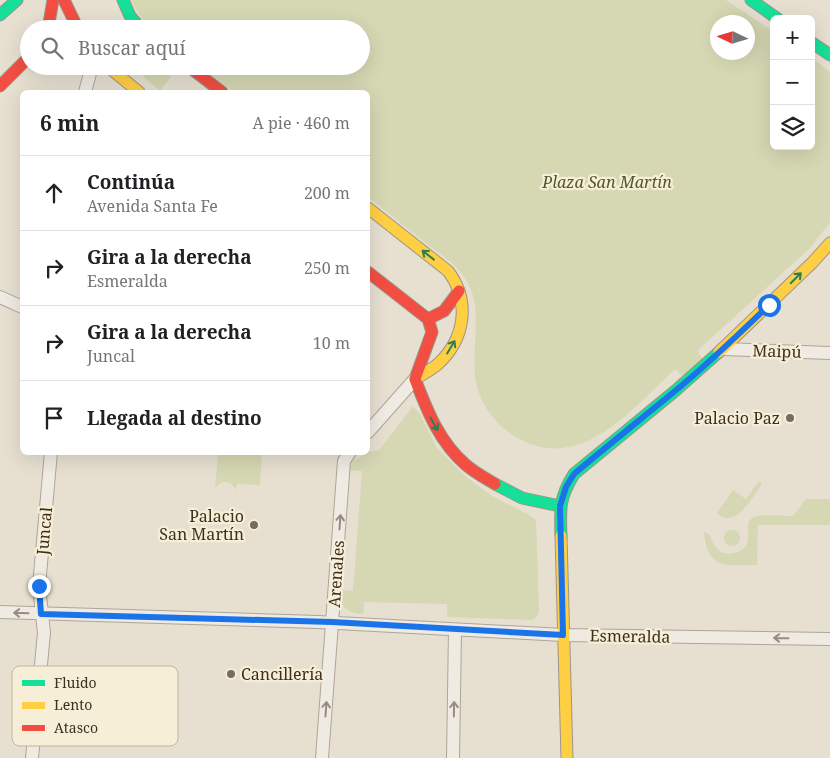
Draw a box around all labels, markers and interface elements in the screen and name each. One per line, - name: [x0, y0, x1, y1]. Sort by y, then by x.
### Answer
- north arrow: [710, 15, 755, 60]
- map controls: [770, 15, 815, 150]
- button: +: [770, 15, 815, 60]
- search box: [20, 20, 370, 75]
- icon: search: [38, 34, 66, 62]
- text: Buscar aquí: [78, 35, 186, 61]
- button: −: [770, 60, 815, 105]
- button: layers: [770, 105, 815, 150]
- text: 6 min: [40, 109, 99, 137]
- text: A pie · 460 m: [253, 112, 350, 134]
- text: Continúa: [87, 169, 175, 195]
- park label: Plaza San Martín: [541, 171, 672, 193]
- icon: ahead: [40, 179, 68, 207]
- text: 200 m: [304, 182, 350, 204]
- text: Avenida Santa Fe: [87, 195, 218, 217]
- text: Gira a la derecha: [87, 244, 252, 270]
- one-way arrow: [422, 250, 435, 261]
- icon: right: [40, 254, 68, 282]
- text: 250 m: [304, 257, 350, 279]
- text: Esmeralda: [87, 270, 168, 292]
- one-way arrow: [790, 273, 802, 285]
- route start: [758, 294, 781, 317]
- text: Gira a la derecha: [87, 319, 252, 345]
- icon: right: [40, 329, 68, 357]
- text: 10 m: [313, 332, 350, 354]
- street label: Maipú: [752, 339, 802, 363]
- one-way arrow: [446, 340, 456, 354]
- text: Juncal: [87, 345, 135, 367]
- icon: arrive: [40, 404, 68, 432]
- text: Llegada al destino: [87, 405, 262, 431]
- place label: Palacio Paz: [694, 407, 780, 429]
- marker: Palacio Paz: [784, 412, 796, 424]
- one-way arrow: [429, 416, 439, 431]
- place label: Palacio San Martín: [159, 505, 244, 545]
- street label: Juncal: [31, 506, 57, 557]
- one-way arrow: [335, 514, 344, 530]
- marker: Palacio San Martín: [248, 519, 260, 531]
- street label: Arenales: [323, 540, 349, 608]
- route end: [28, 575, 51, 598]
- one-way arrow: [13, 608, 29, 617]
- street label: Esmeralda: [589, 624, 671, 648]
- one-way arrow: [774, 633, 790, 643]
- place label: Cancillería: [241, 663, 323, 685]
- legend: [12, 666, 178, 746]
- marker: Cancillería: [225, 668, 237, 680]
- text: Fluido: [54, 673, 97, 692]
- text: Lento: [54, 695, 92, 714]
- one-way arrow: [321, 702, 330, 718]
- one-way arrow: [449, 702, 458, 718]
- text: Atasco: [54, 718, 98, 737]

